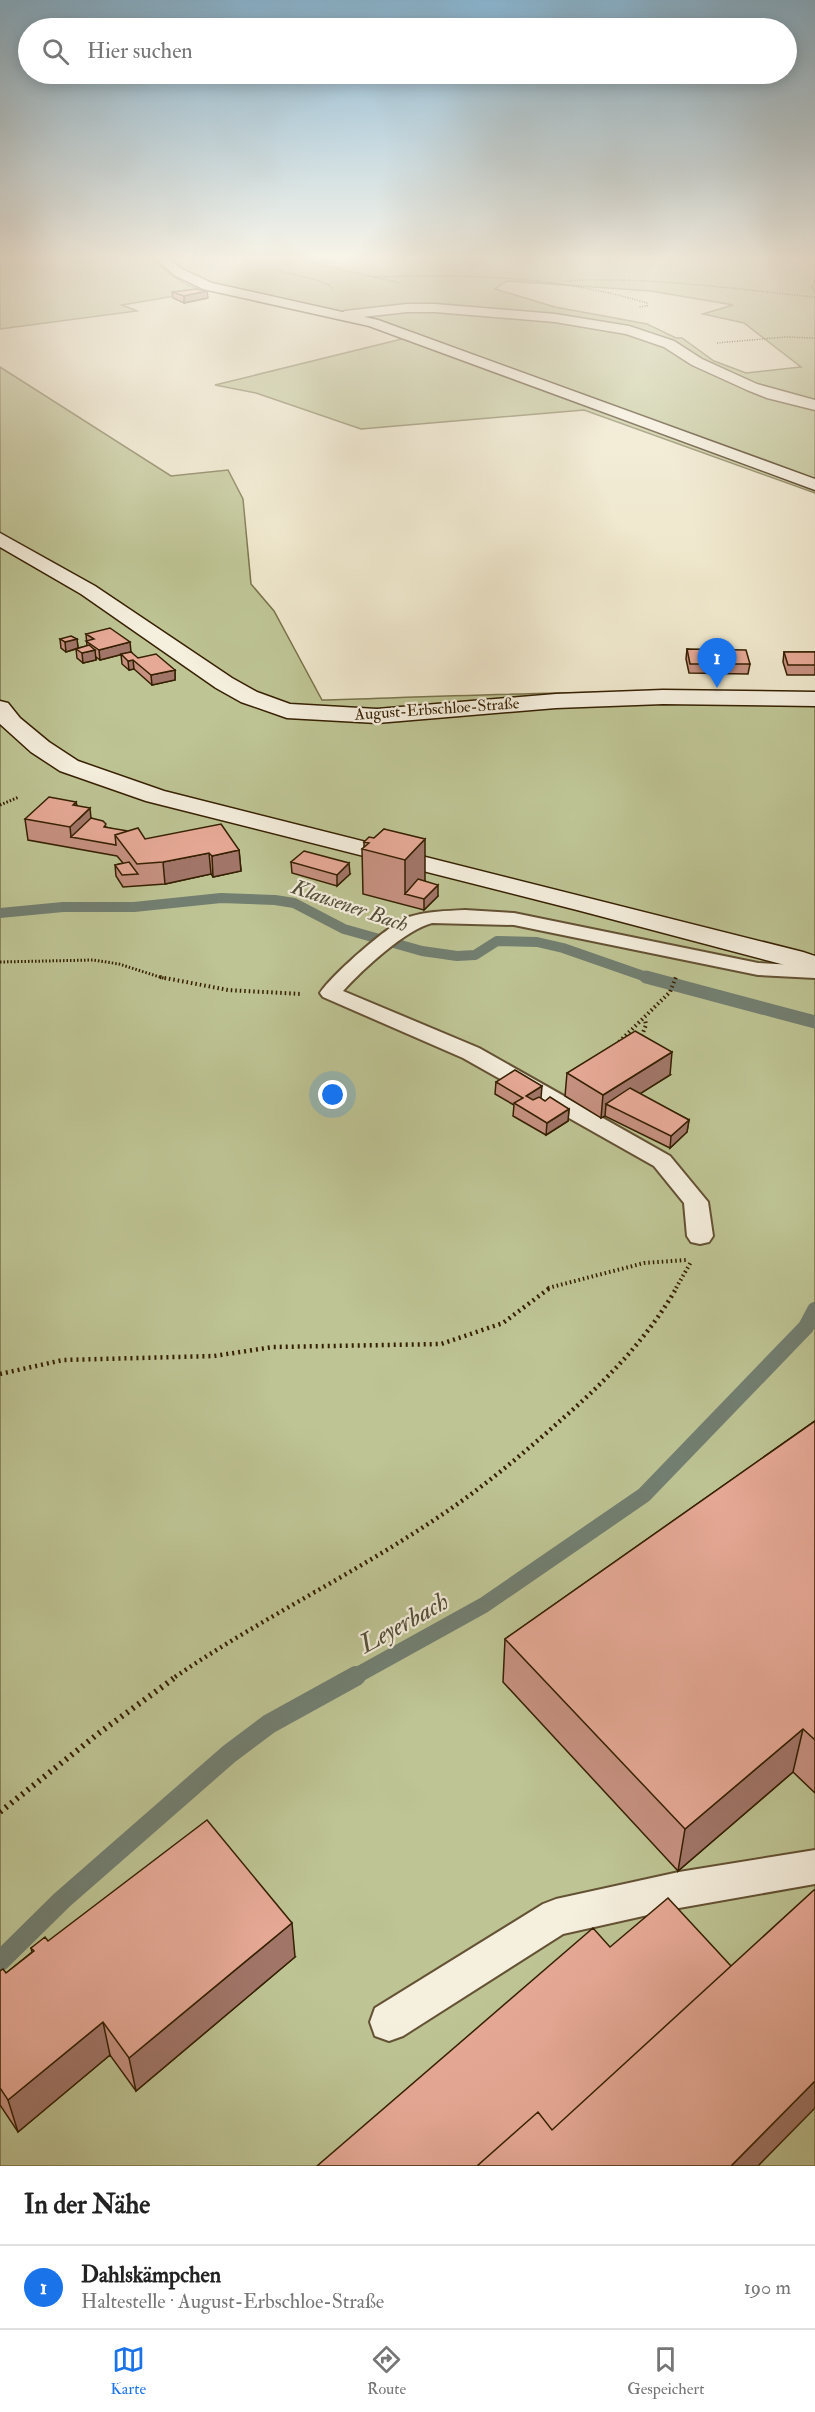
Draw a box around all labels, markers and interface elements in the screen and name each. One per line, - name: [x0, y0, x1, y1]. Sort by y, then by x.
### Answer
- search box: [18, 18, 797, 84]
- icon: search: [39, 35, 72, 68]
- text: Hier suchen: [87, 37, 193, 65]
- pin: 1: [698, 638, 736, 688]
- street label: August-Erbschloe-Straße: [353, 693, 520, 725]
- water label: Klausener Bach: [287, 873, 412, 939]
- your location: [318, 1080, 347, 1109]
- water label: Leyerbach: [353, 1585, 454, 1661]
- text: In der Nähe: [24, 2189, 150, 2221]
- text: Dahlskämpchen: [81, 2261, 221, 2289]
- text: 1: [40, 2275, 47, 2300]
- text: 190 m: [744, 2275, 791, 2300]
- text: Haltestelle · August-Erbschloe-Straße: [81, 2289, 384, 2314]
- tab: Karte: [111, 2343, 146, 2399]
- tab: Route: [367, 2343, 406, 2399]
- tab: Gespeichert: [627, 2343, 704, 2399]

